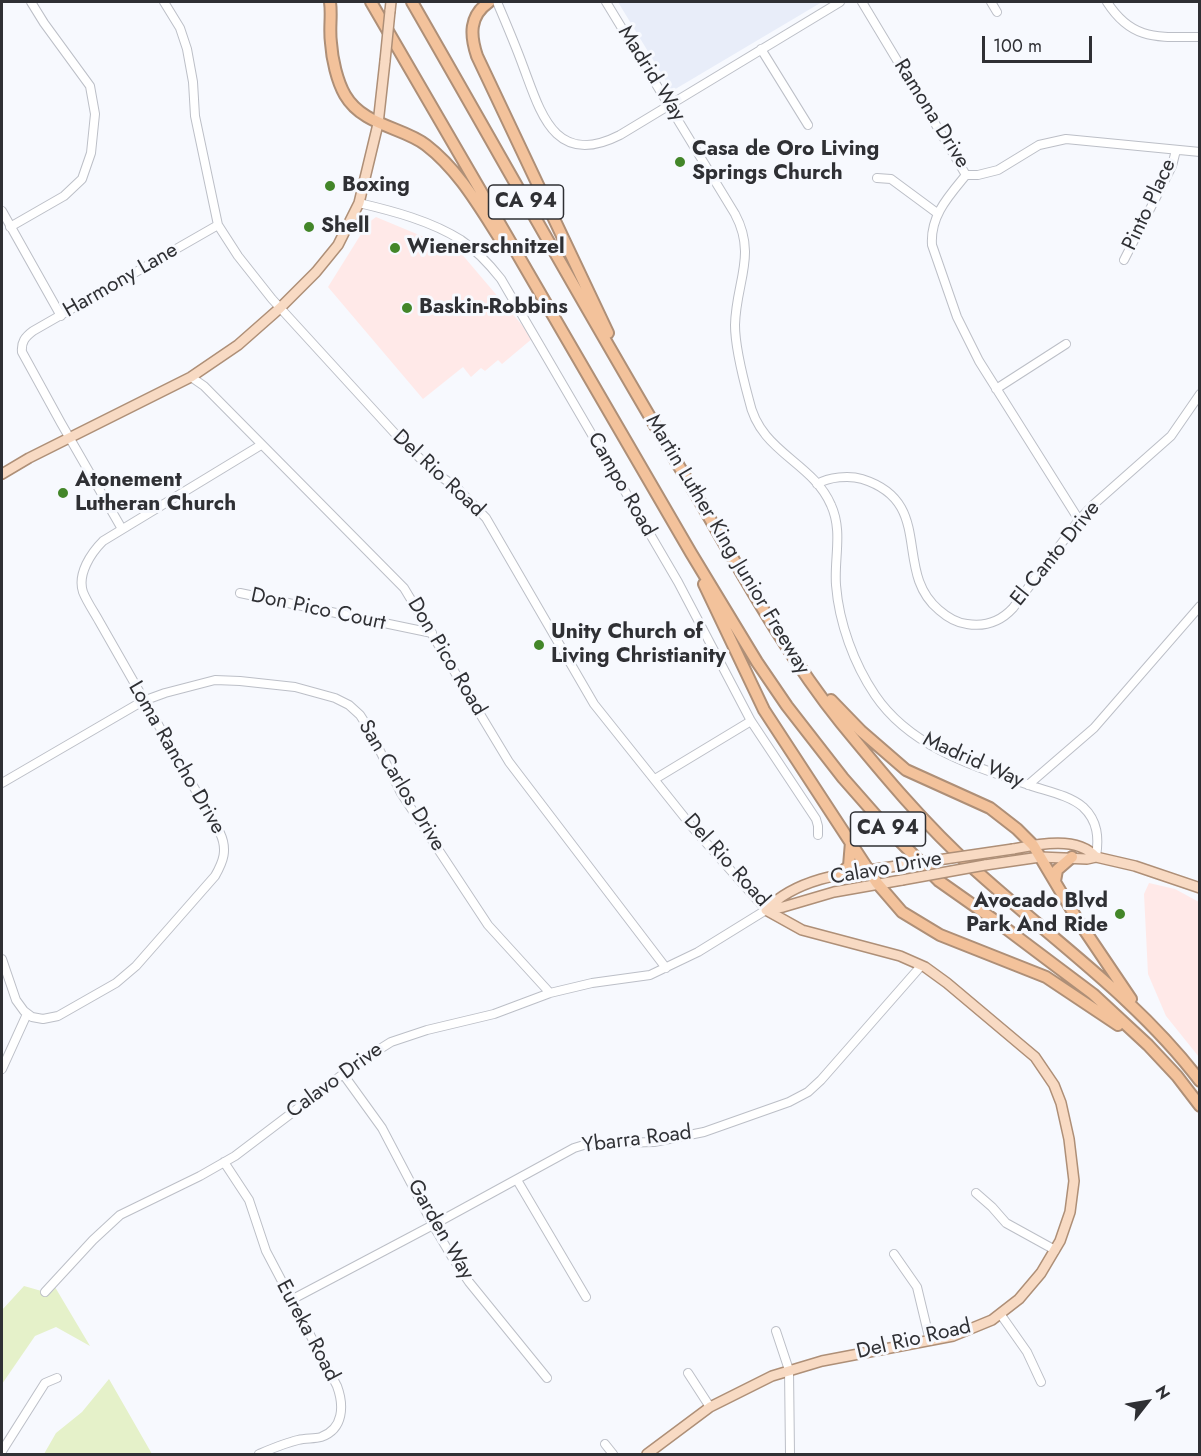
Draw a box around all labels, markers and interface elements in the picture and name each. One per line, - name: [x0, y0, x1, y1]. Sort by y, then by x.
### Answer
- street label: Madrid Way: [612, 22, 690, 126]
- scale bar: [985, 24, 1094, 62]
- text: 100 m: [993, 33, 1042, 59]
- street label: Ramona Drive: [888, 55, 974, 173]
- place label: Casa de Oro Living Springs Church: [692, 137, 879, 187]
- marker: Casa de Oro Living Springs Church: [673, 155, 687, 169]
- street label: Pinto Place: [1118, 155, 1182, 255]
- place label: Boxing: [342, 173, 410, 199]
- marker: Boxing: [323, 179, 337, 193]
- road number: CA 94: [488, 185, 564, 219]
- place label: Shell: [321, 214, 369, 240]
- marker: Shell: [302, 220, 316, 234]
- place label: Wienerschnitzel: [407, 235, 565, 261]
- street label: Harmony Lane: [59, 238, 183, 324]
- marker: Wienerschnitzel: [388, 241, 402, 255]
- place label: Baskin-Robbins: [419, 295, 568, 321]
- marker: Baskin-Robbins: [400, 301, 414, 315]
- street label: Martin Luther King Junior Freeway: [639, 411, 815, 679]
- street label: Del Rio Road: [387, 425, 489, 523]
- street label: Campo Road: [581, 429, 661, 541]
- place label: Atonement Lutheran Church: [75, 468, 236, 518]
- marker: Atonement Lutheran Church: [56, 486, 70, 500]
- street label: El Canto Drive: [1006, 496, 1106, 612]
- street label: Don Pico Court: [248, 583, 388, 637]
- street label: Don Pico Road: [401, 593, 491, 721]
- place label: Unity Church of Living Christianity: [551, 620, 726, 670]
- marker: Unity Church of Living Christianity: [532, 638, 546, 652]
- street label: Loma Rancho Drive: [122, 677, 230, 839]
- street label: San Carlos Drive: [352, 716, 450, 856]
- street label: Madrid Way: [919, 728, 1027, 794]
- street label: Del Rio Road: [678, 809, 774, 913]
- road number: CA 94: [850, 812, 926, 846]
- street label: Calavo Drive: [828, 847, 944, 891]
- place label: Avocado Blvd Park And Ride: [966, 889, 1108, 939]
- marker: Avocado Blvd Park And Ride: [1113, 907, 1127, 921]
- street label: Calavo Drive: [282, 1038, 388, 1124]
- street label: Ybarra Road: [581, 1121, 693, 1159]
- street label: Garden Way: [401, 1175, 479, 1285]
- street label: Eureka Road: [270, 1276, 344, 1386]
- street label: Del Rio Road: [854, 1315, 974, 1365]
- north arrow: [1117, 1372, 1177, 1432]
- text: N: [1150, 1381, 1176, 1404]

